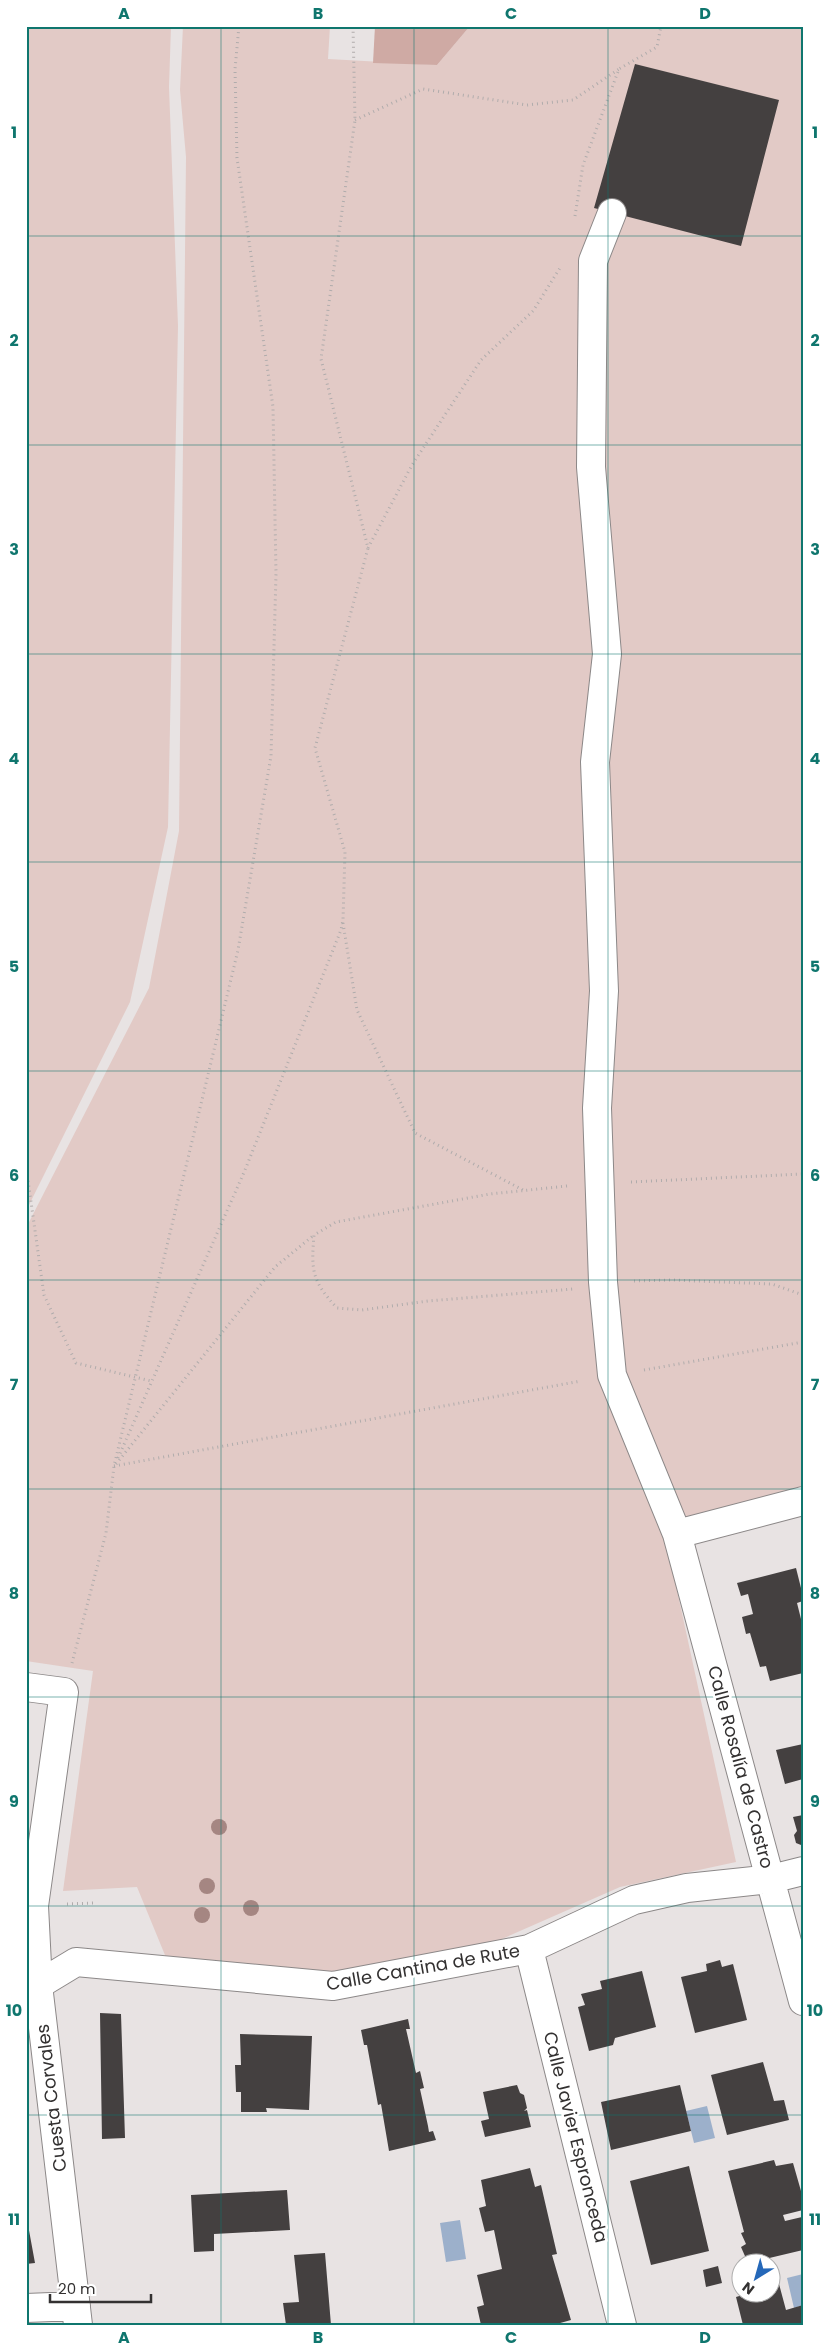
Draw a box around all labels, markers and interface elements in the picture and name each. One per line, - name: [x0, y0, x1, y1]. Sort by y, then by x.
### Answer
- text: A: [118, 2, 130, 25]
- text: B: [313, 2, 323, 25]
- text: C: [505, 2, 517, 25]
- text: D: [699, 2, 711, 25]
- text: 1: [11, 121, 17, 144]
- text: 1: [812, 121, 818, 144]
- text: 2: [9, 329, 19, 352]
- text: 2: [810, 329, 820, 352]
- text: 3: [9, 538, 19, 561]
- text: 3: [810, 538, 820, 561]
- text: 4: [9, 747, 20, 770]
- text: 4: [810, 747, 821, 770]
- text: 5: [9, 955, 19, 978]
- text: 5: [810, 955, 820, 978]
- text: 6: [9, 1164, 19, 1187]
- text: 6: [810, 1164, 820, 1187]
- text: 7: [10, 1373, 19, 1396]
- text: 7: [811, 1373, 820, 1396]
- text: 8: [9, 1582, 19, 1605]
- text: 8: [810, 1582, 820, 1605]
- street label: Calle Rosalía de Castro: [702, 1663, 780, 1871]
- text: 9: [9, 1790, 19, 1813]
- text: 9: [810, 1790, 820, 1813]
- street label: Calle Cantina de Rute: [324, 1938, 522, 1996]
- text: 10: [6, 1999, 22, 2022]
- text: 10: [807, 1999, 823, 2022]
- street label: Cuesta Corvales: [30, 2023, 72, 2173]
- street label: Calle Javier Espronceda: [538, 2029, 614, 2245]
- text: 11: [8, 2208, 20, 2231]
- text: 11: [809, 2208, 821, 2231]
- north arrow: [732, 2254, 782, 2304]
- scale bar: [50, 2271, 151, 2303]
- text: N: [738, 2277, 758, 2300]
- text: 20 m: [58, 2278, 96, 2299]
- text: A: [118, 2326, 130, 2349]
- text: B: [313, 2326, 323, 2349]
- text: C: [505, 2326, 517, 2349]
- text: D: [699, 2326, 711, 2349]

